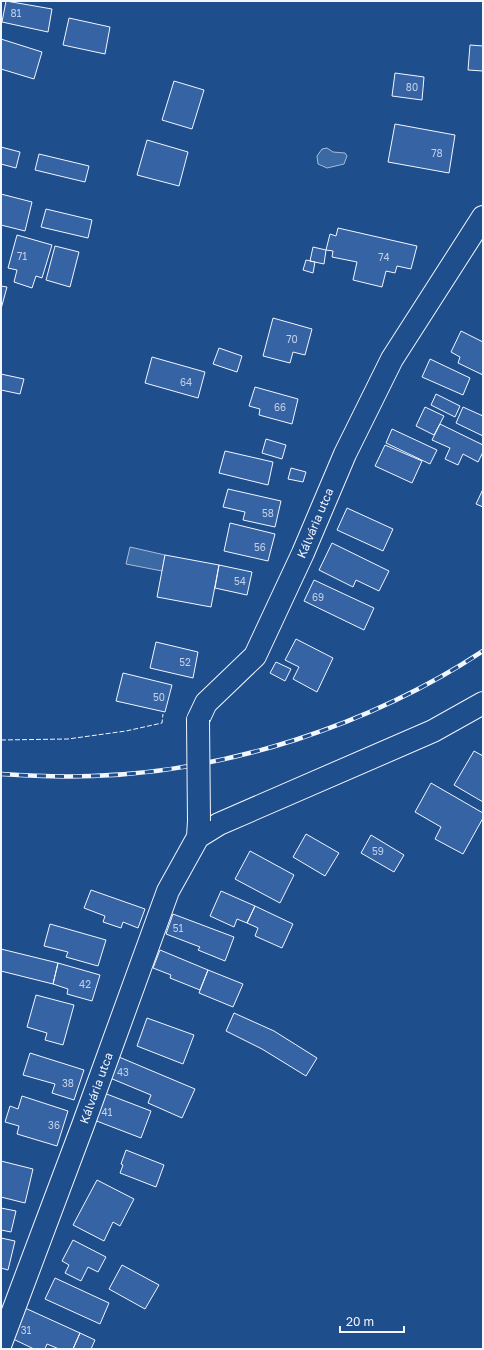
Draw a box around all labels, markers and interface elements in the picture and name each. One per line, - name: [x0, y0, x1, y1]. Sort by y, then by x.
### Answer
- house number: 81: [11, 7, 22, 19]
- house number: 80: [406, 81, 418, 93]
- house number: 78: [431, 147, 443, 159]
- house number: 71: [17, 250, 27, 262]
- house number: 74: [378, 251, 390, 263]
- house number: 70: [286, 333, 298, 345]
- house number: 64: [180, 376, 192, 388]
- house number: 66: [274, 401, 286, 413]
- street label: Kálvária utca: [293, 486, 337, 560]
- house number: 58: [262, 507, 274, 519]
- house number: 56: [254, 541, 266, 553]
- house number: 54: [234, 575, 246, 587]
- house number: 69: [312, 591, 324, 603]
- house number: 52: [179, 656, 191, 668]
- house number: 50: [153, 691, 165, 703]
- house number: 59: [372, 845, 384, 857]
- house number: 51: [173, 922, 183, 934]
- house number: 42: [79, 978, 91, 990]
- street label: Kálvária utca: [76, 1050, 116, 1126]
- house number: 43: [117, 1066, 129, 1078]
- house number: 38: [62, 1077, 74, 1089]
- house number: 41: [102, 1106, 113, 1118]
- house number: 36: [48, 1119, 60, 1131]
- scale bar: [340, 1308, 404, 1334]
- text: 20 m: [346, 1314, 374, 1329]
- house number: 31: [21, 1324, 31, 1336]

